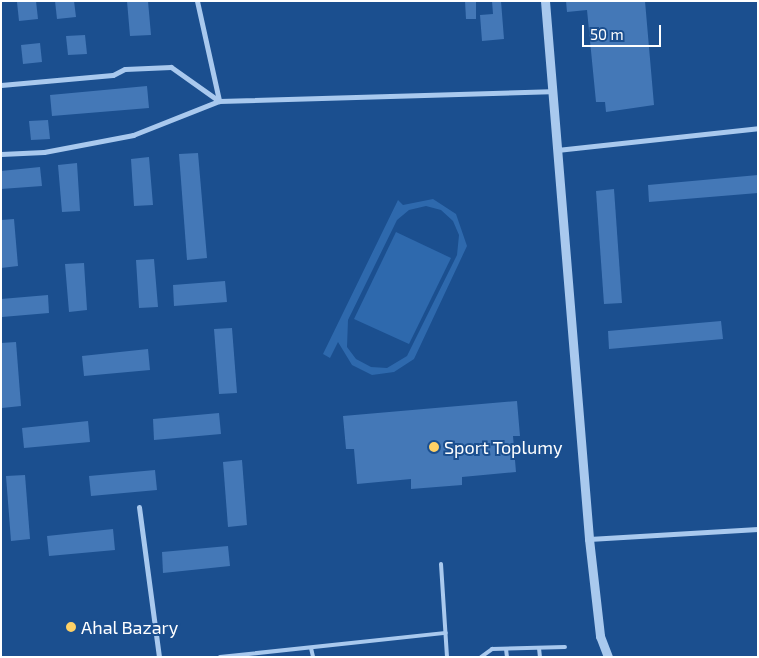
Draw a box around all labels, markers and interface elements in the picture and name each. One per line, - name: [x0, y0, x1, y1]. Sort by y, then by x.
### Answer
- scale bar: [584, 15, 663, 47]
- text: 50 m: [590, 25, 624, 43]
- place label: Sport Toplumy: [444, 436, 563, 458]
- marker: Sport Toplumy: [428, 441, 440, 453]
- place label: Ahal Bazary: [81, 616, 179, 638]
- marker: Ahal Bazary: [65, 621, 77, 633]

